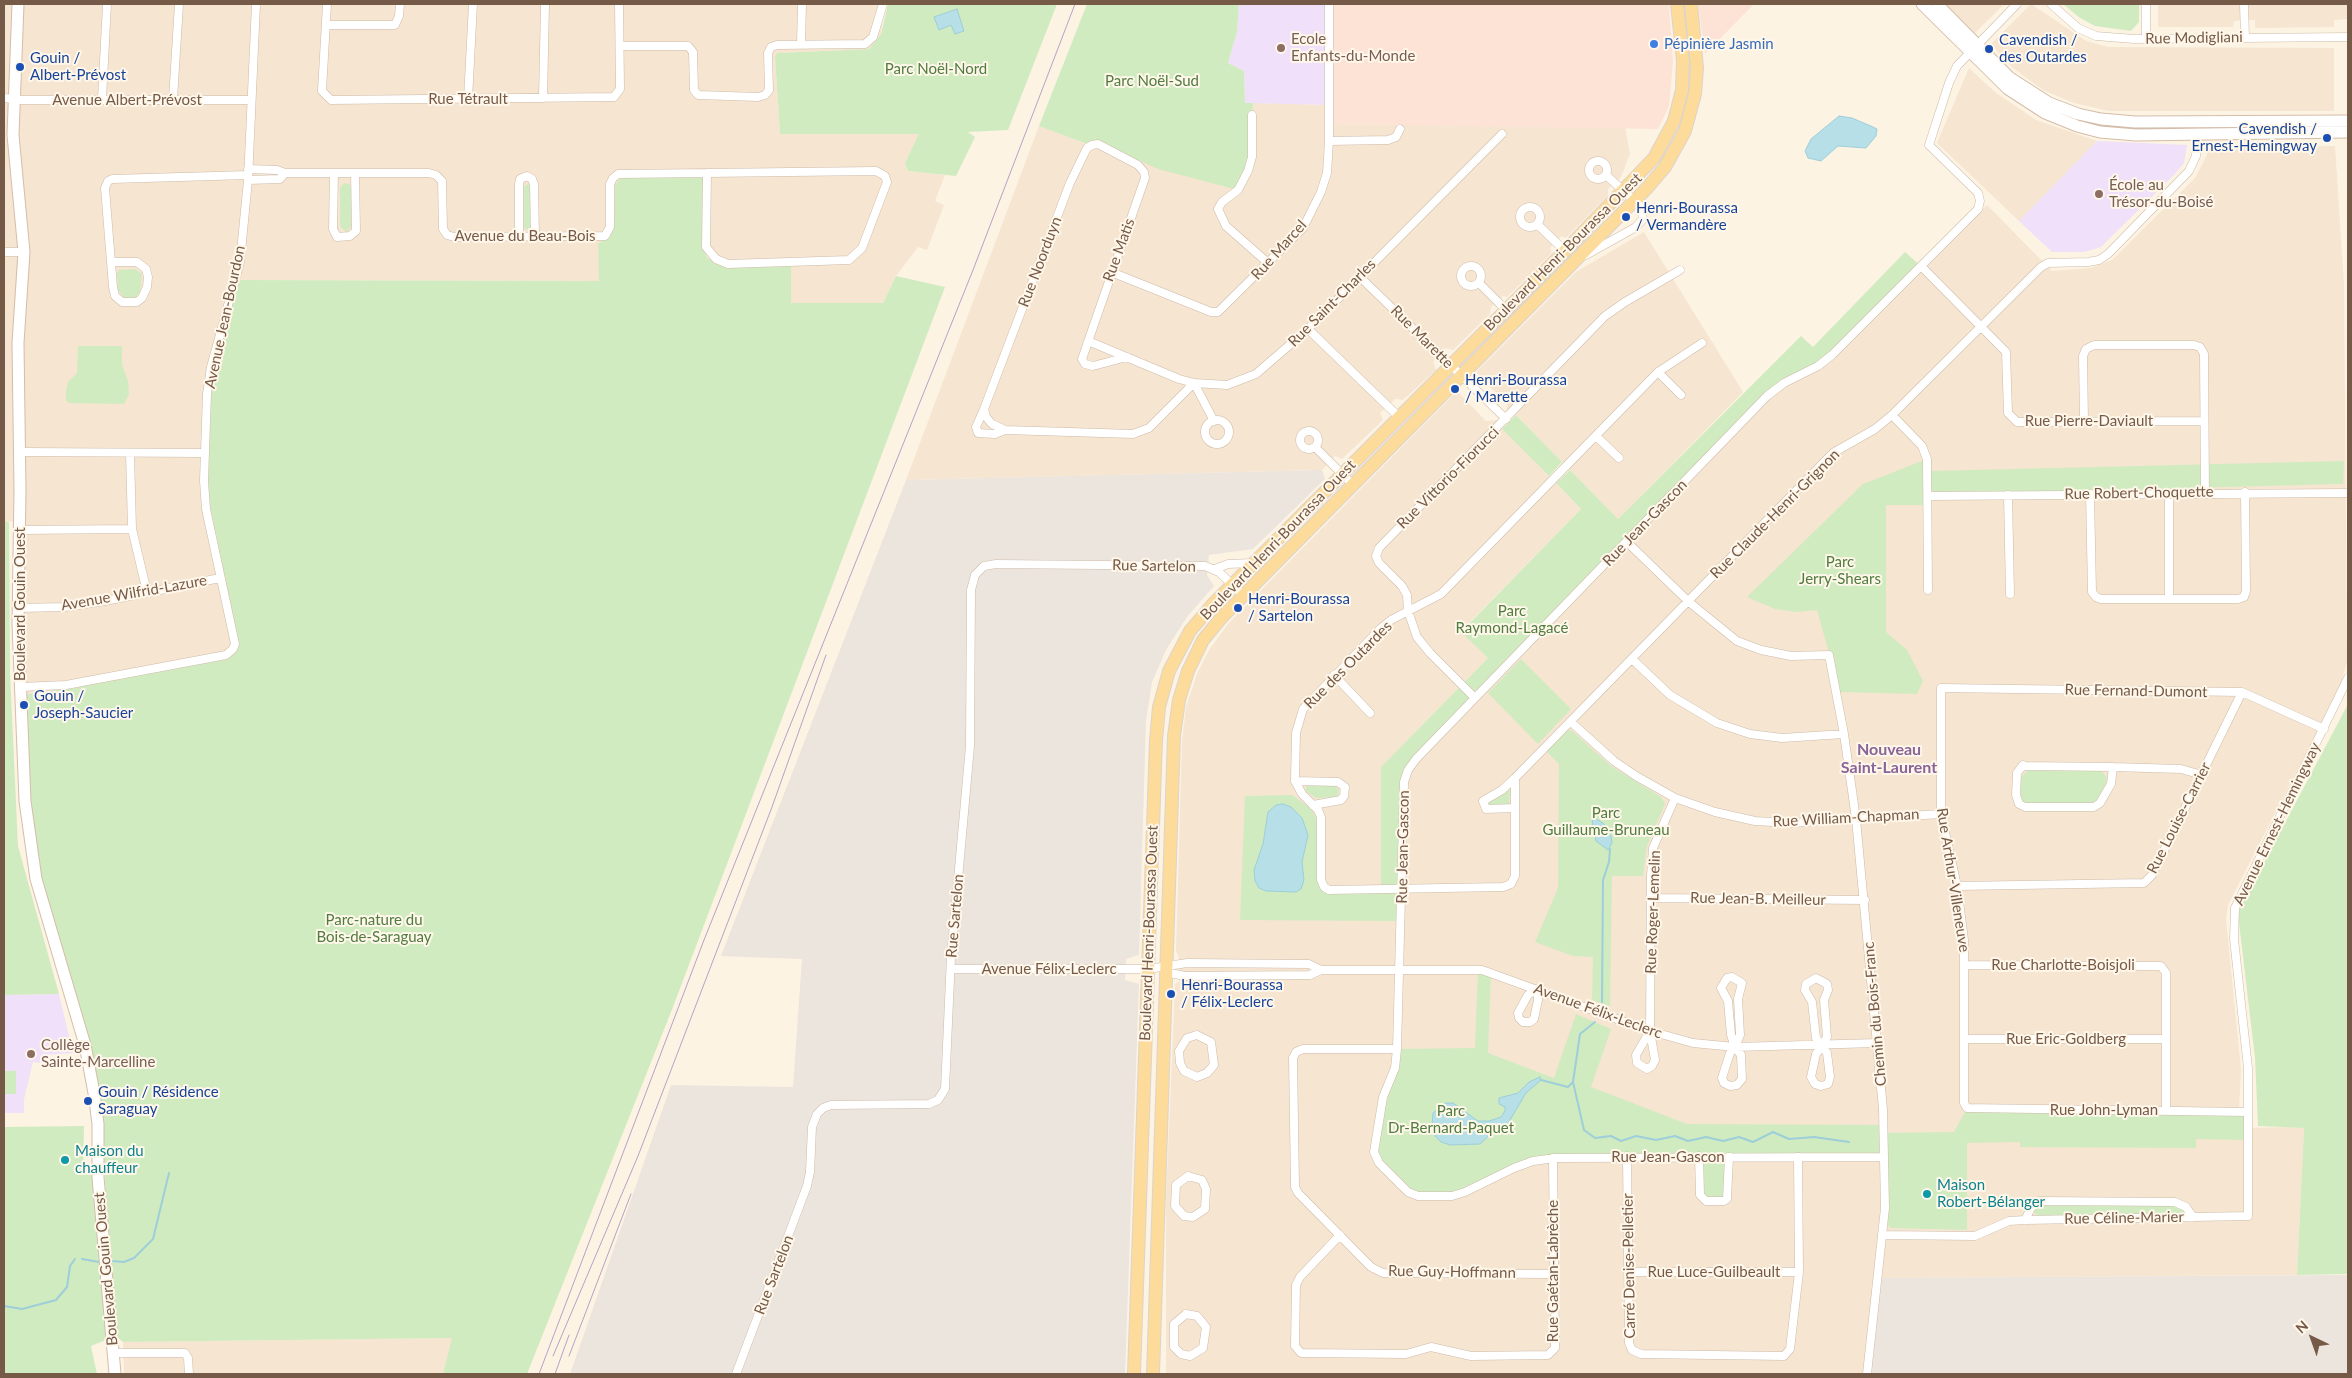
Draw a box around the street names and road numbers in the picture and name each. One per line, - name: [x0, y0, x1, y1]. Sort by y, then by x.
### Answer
- street label: Rue Modigliani: [2145, 28, 2243, 48]
- street label: Rue Tétrault: [428, 90, 508, 108]
- street label: Avenue Albert-Prévost: [52, 91, 202, 109]
- street label: Boulevard Henri-Bourassa Ouest: [1480, 169, 1646, 335]
- street label: Rue Noorduyn: [1014, 214, 1066, 310]
- street label: Rue Matis: [1099, 216, 1139, 284]
- street label: Rue Marcel: [1248, 216, 1310, 284]
- street label: Avenue du Beau-Bois: [454, 227, 596, 245]
- street label: Avenue Jean-Bourdon: [201, 244, 249, 390]
- street label: Rue Saint-Charles: [1284, 255, 1380, 351]
- street label: Rue Marette: [1387, 302, 1457, 372]
- street label: Rue Pierre-Daviault: [2025, 412, 2153, 430]
- street label: Rue Vittorio-Fiorucci: [1393, 423, 1503, 533]
- street label: Rue Claude-Henri-Grignon: [1707, 446, 1843, 582]
- street label: Boulevard Henri-Bourassa Ouest: [1197, 456, 1359, 624]
- street label: Rue Jean-Gascon: [1599, 476, 1691, 570]
- street label: Rue Robert-Choquette: [2064, 483, 2214, 503]
- street label: Boulevard Gouin Ouest: [11, 527, 29, 681]
- street label: Rue Sartelon: [1112, 556, 1196, 576]
- street label: Avenue Wilfrid-Lazure: [60, 571, 208, 615]
- street label: Rue des Outardes: [1300, 617, 1396, 713]
- street label: Rue Fernand-Dumont: [2064, 681, 2208, 701]
- street label: Avenue Ernest-Hemingway: [2230, 740, 2324, 908]
- street label: Rue Louise-Carrier: [2143, 759, 2215, 877]
- street label: Rue Jean-Gascon: [1393, 790, 1413, 904]
- street label: Rue William-Chapman: [1772, 805, 1920, 831]
- street label: Rue Arthur-Villeneuve: [1933, 806, 1973, 954]
- street label: Boulevard Henri-Bourassa Ouest: [1136, 825, 1162, 1041]
- street label: Rue Roger-Lemelin: [1642, 850, 1664, 974]
- street label: Rue Sartelon: [942, 873, 968, 959]
- street label: Rue Jean-B. Meilleur: [1690, 889, 1826, 909]
- street label: Chemin du Bois-Franc: [1860, 941, 1890, 1087]
- street label: Rue Charlotte-Boisjoli: [1991, 956, 2135, 974]
- street label: Avenue Félix-Leclerc: [981, 960, 1117, 978]
- street label: Avenue Félix-Leclerc: [1531, 979, 1665, 1043]
- street label: Rue Eric-Goldberg: [2006, 1030, 2126, 1048]
- street label: Rue John-Lyman: [2050, 1101, 2158, 1119]
- street label: Rue Jean-Gascon: [1611, 1148, 1725, 1166]
- street label: Boulevard Gouin Ouest: [90, 1192, 122, 1346]
- street label: Carré Denise-Pelletier: [1619, 1193, 1639, 1339]
- street label: Rue Gaétan-Labrèche: [1544, 1200, 1562, 1342]
- street label: Rue Céline-Marier: [2064, 1208, 2184, 1228]
- street label: Rue Sartelon: [751, 1233, 797, 1317]
- street label: Rue Guy-Hoffmann: [1388, 1262, 1516, 1282]
- street label: Rue Luce-Guilbeault: [1648, 1263, 1780, 1281]

